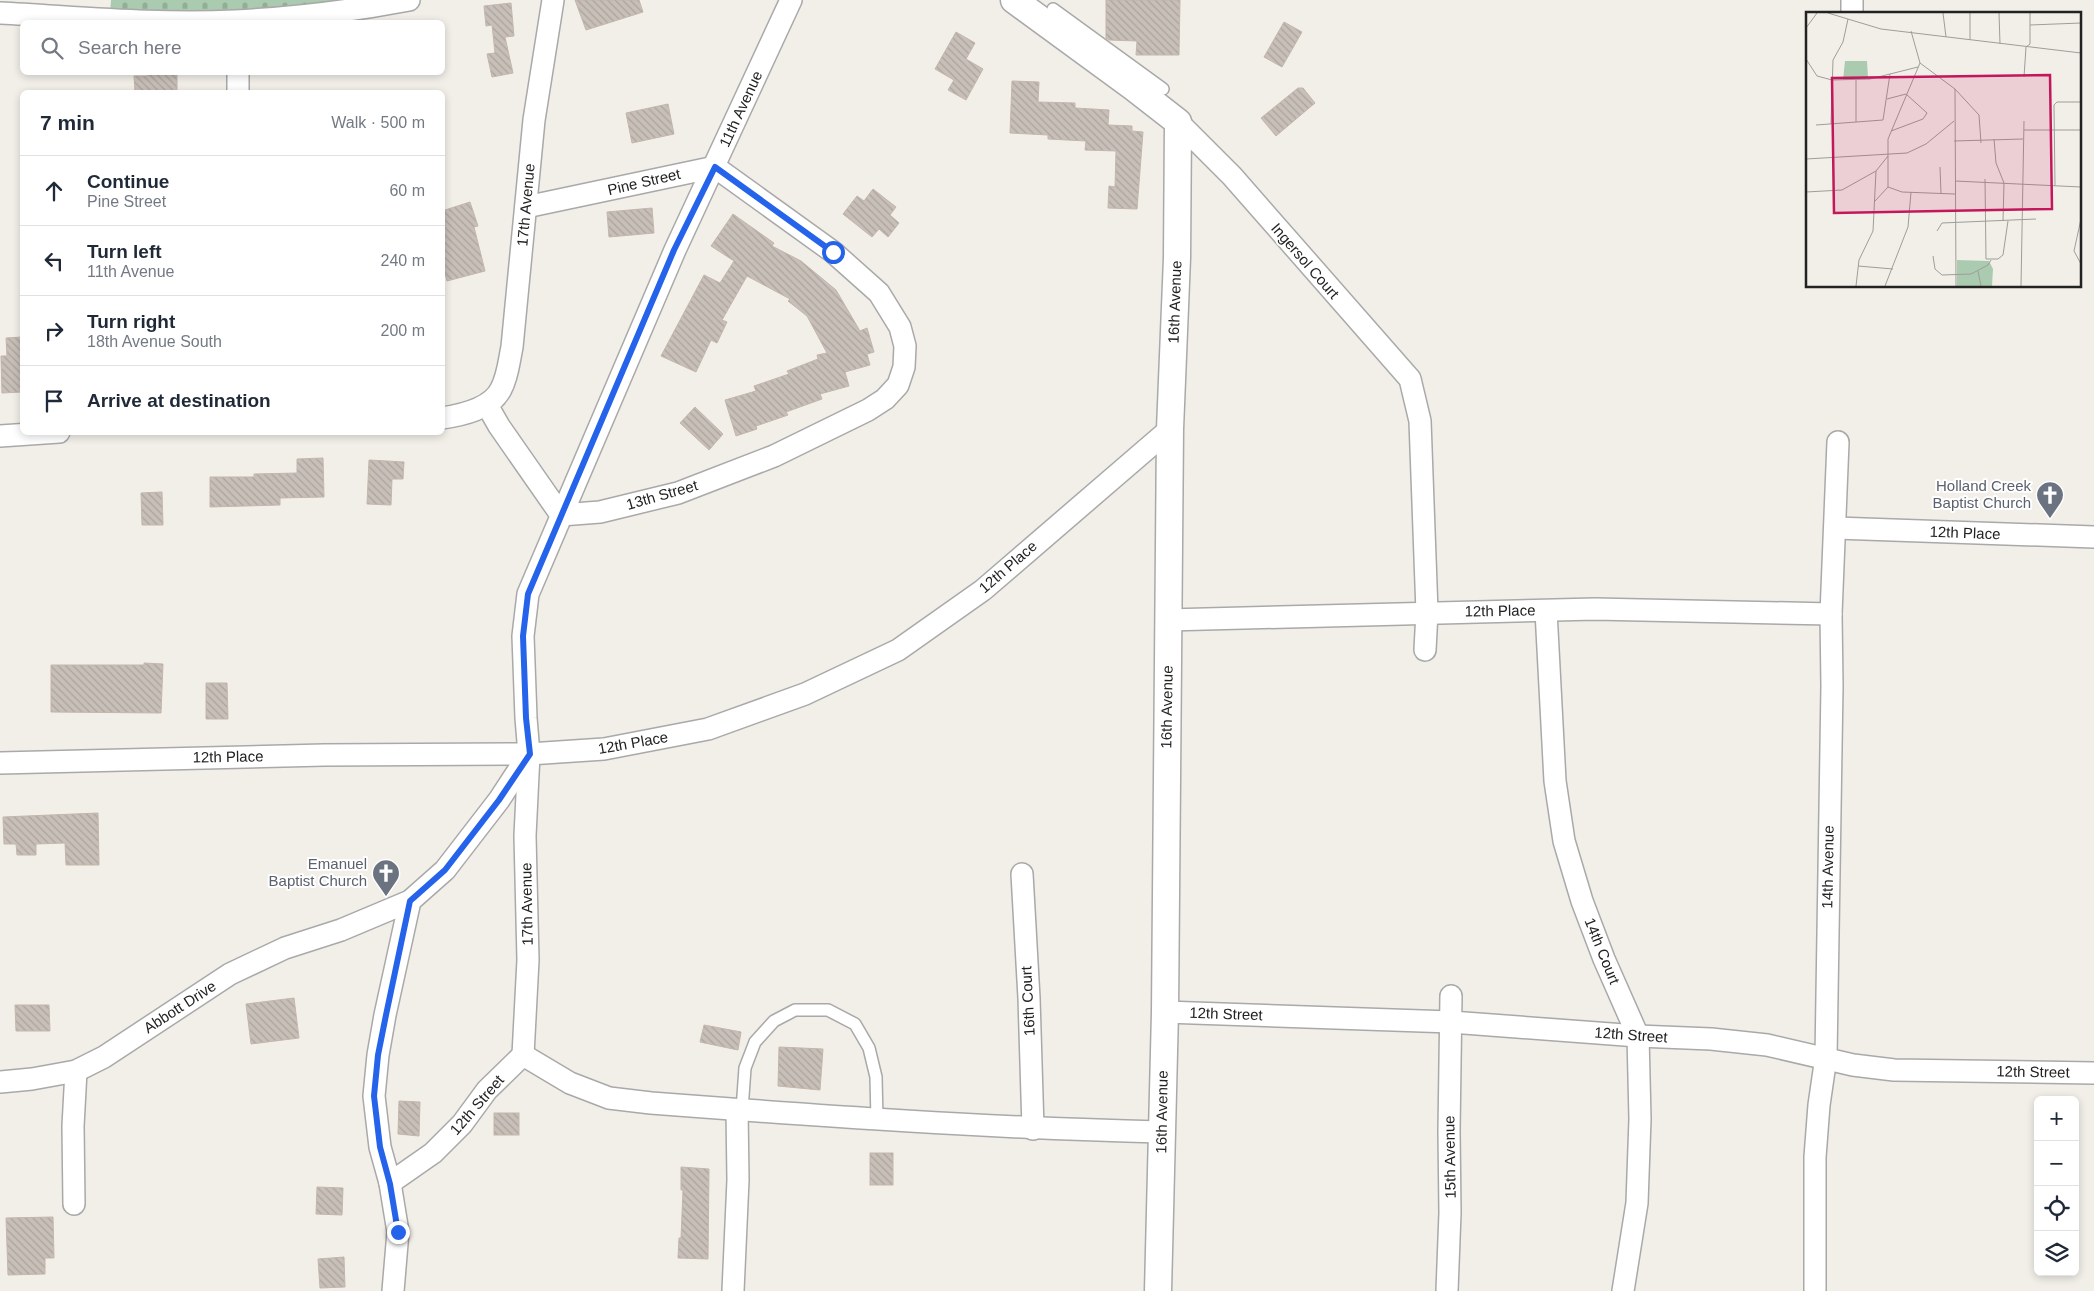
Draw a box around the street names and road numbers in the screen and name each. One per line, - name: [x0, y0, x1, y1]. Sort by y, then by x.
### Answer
- street label: 11th Avenue: [716, 68, 766, 150]
- street label: 17th Avenue: [513, 163, 538, 247]
- street label: Pine Street: [606, 165, 683, 198]
- street label: Ingersol Court: [1268, 220, 1343, 302]
- street label: 16th Avenue: [1165, 260, 1184, 344]
- street label: 13th Street: [624, 476, 700, 513]
- street label: 12th Place: [1929, 523, 2001, 542]
- street label: 12th Place: [975, 537, 1040, 596]
- street label: 12th Place: [1464, 601, 1536, 620]
- street label: 16th Avenue: [1157, 665, 1176, 749]
- street label: 12th Place: [597, 728, 669, 757]
- street label: 12th Place: [192, 747, 264, 766]
- street label: 14th Avenue: [1818, 825, 1837, 909]
- street label: 17th Avenue: [517, 862, 536, 946]
- street label: 14th Court: [1581, 915, 1624, 987]
- street label: 16th Court: [1017, 965, 1038, 1036]
- street label: Abbott Drive: [140, 977, 219, 1036]
- street label: 12th Street: [1189, 1004, 1264, 1023]
- street label: 12th Street: [1594, 1023, 1669, 1046]
- street label: 12th Street: [1996, 1062, 2071, 1081]
- street label: 16th Avenue: [1152, 1070, 1171, 1154]
- street label: 12th Street: [446, 1071, 508, 1138]
- street label: 15th Avenue: [1440, 1115, 1459, 1199]

